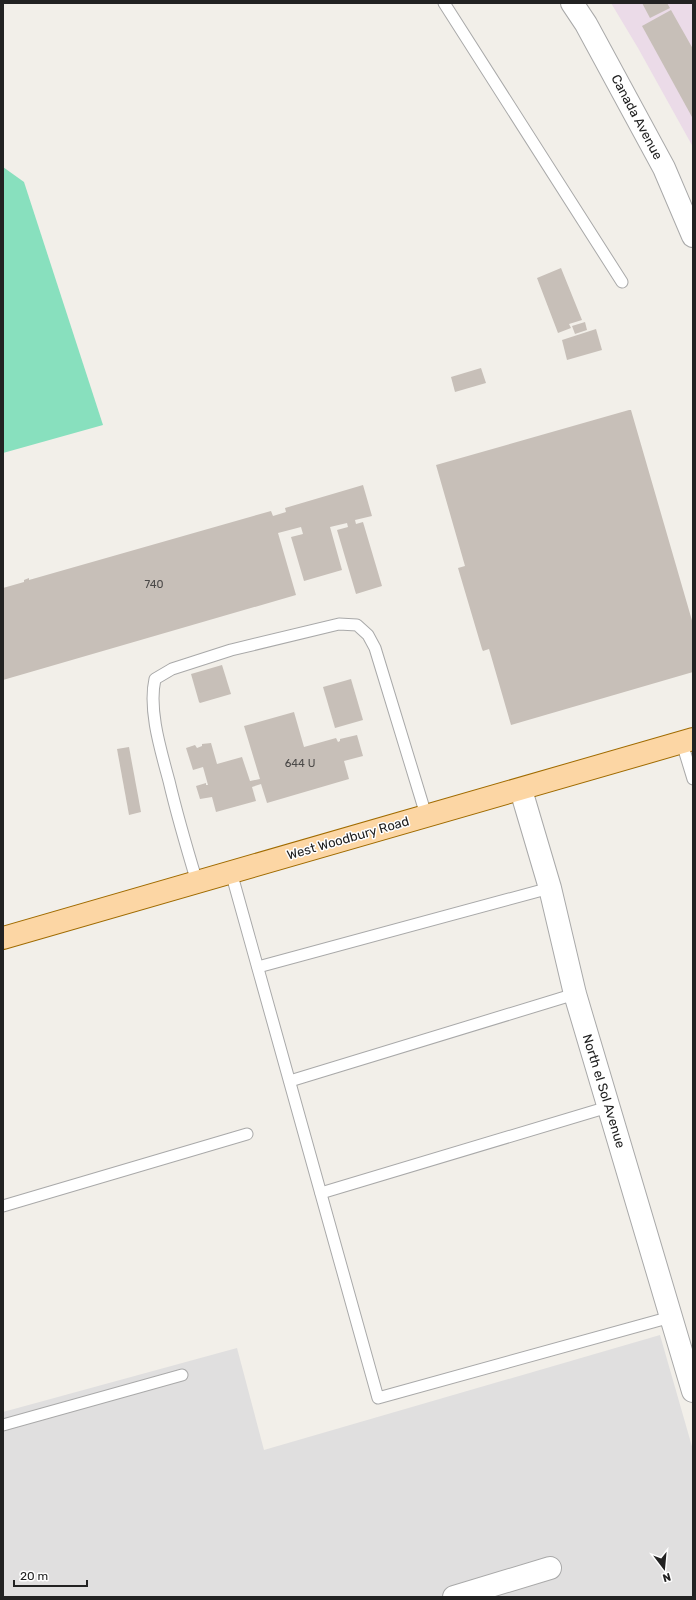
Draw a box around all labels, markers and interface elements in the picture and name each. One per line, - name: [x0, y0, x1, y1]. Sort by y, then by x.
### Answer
- street label: Canada Avenue: [608, 72, 666, 162]
- house number: 740: [144, 578, 164, 591]
- house number: 644 U: [285, 757, 315, 770]
- street label: West Woodbury Road: [285, 813, 411, 863]
- street label: North el Sol Avenue: [580, 1032, 628, 1150]
- north arrow: [644, 1548, 684, 1588]
- scale bar: [14, 1562, 87, 1588]
- text: 20 m: [20, 1569, 48, 1583]
- text: N: [661, 1570, 672, 1584]

